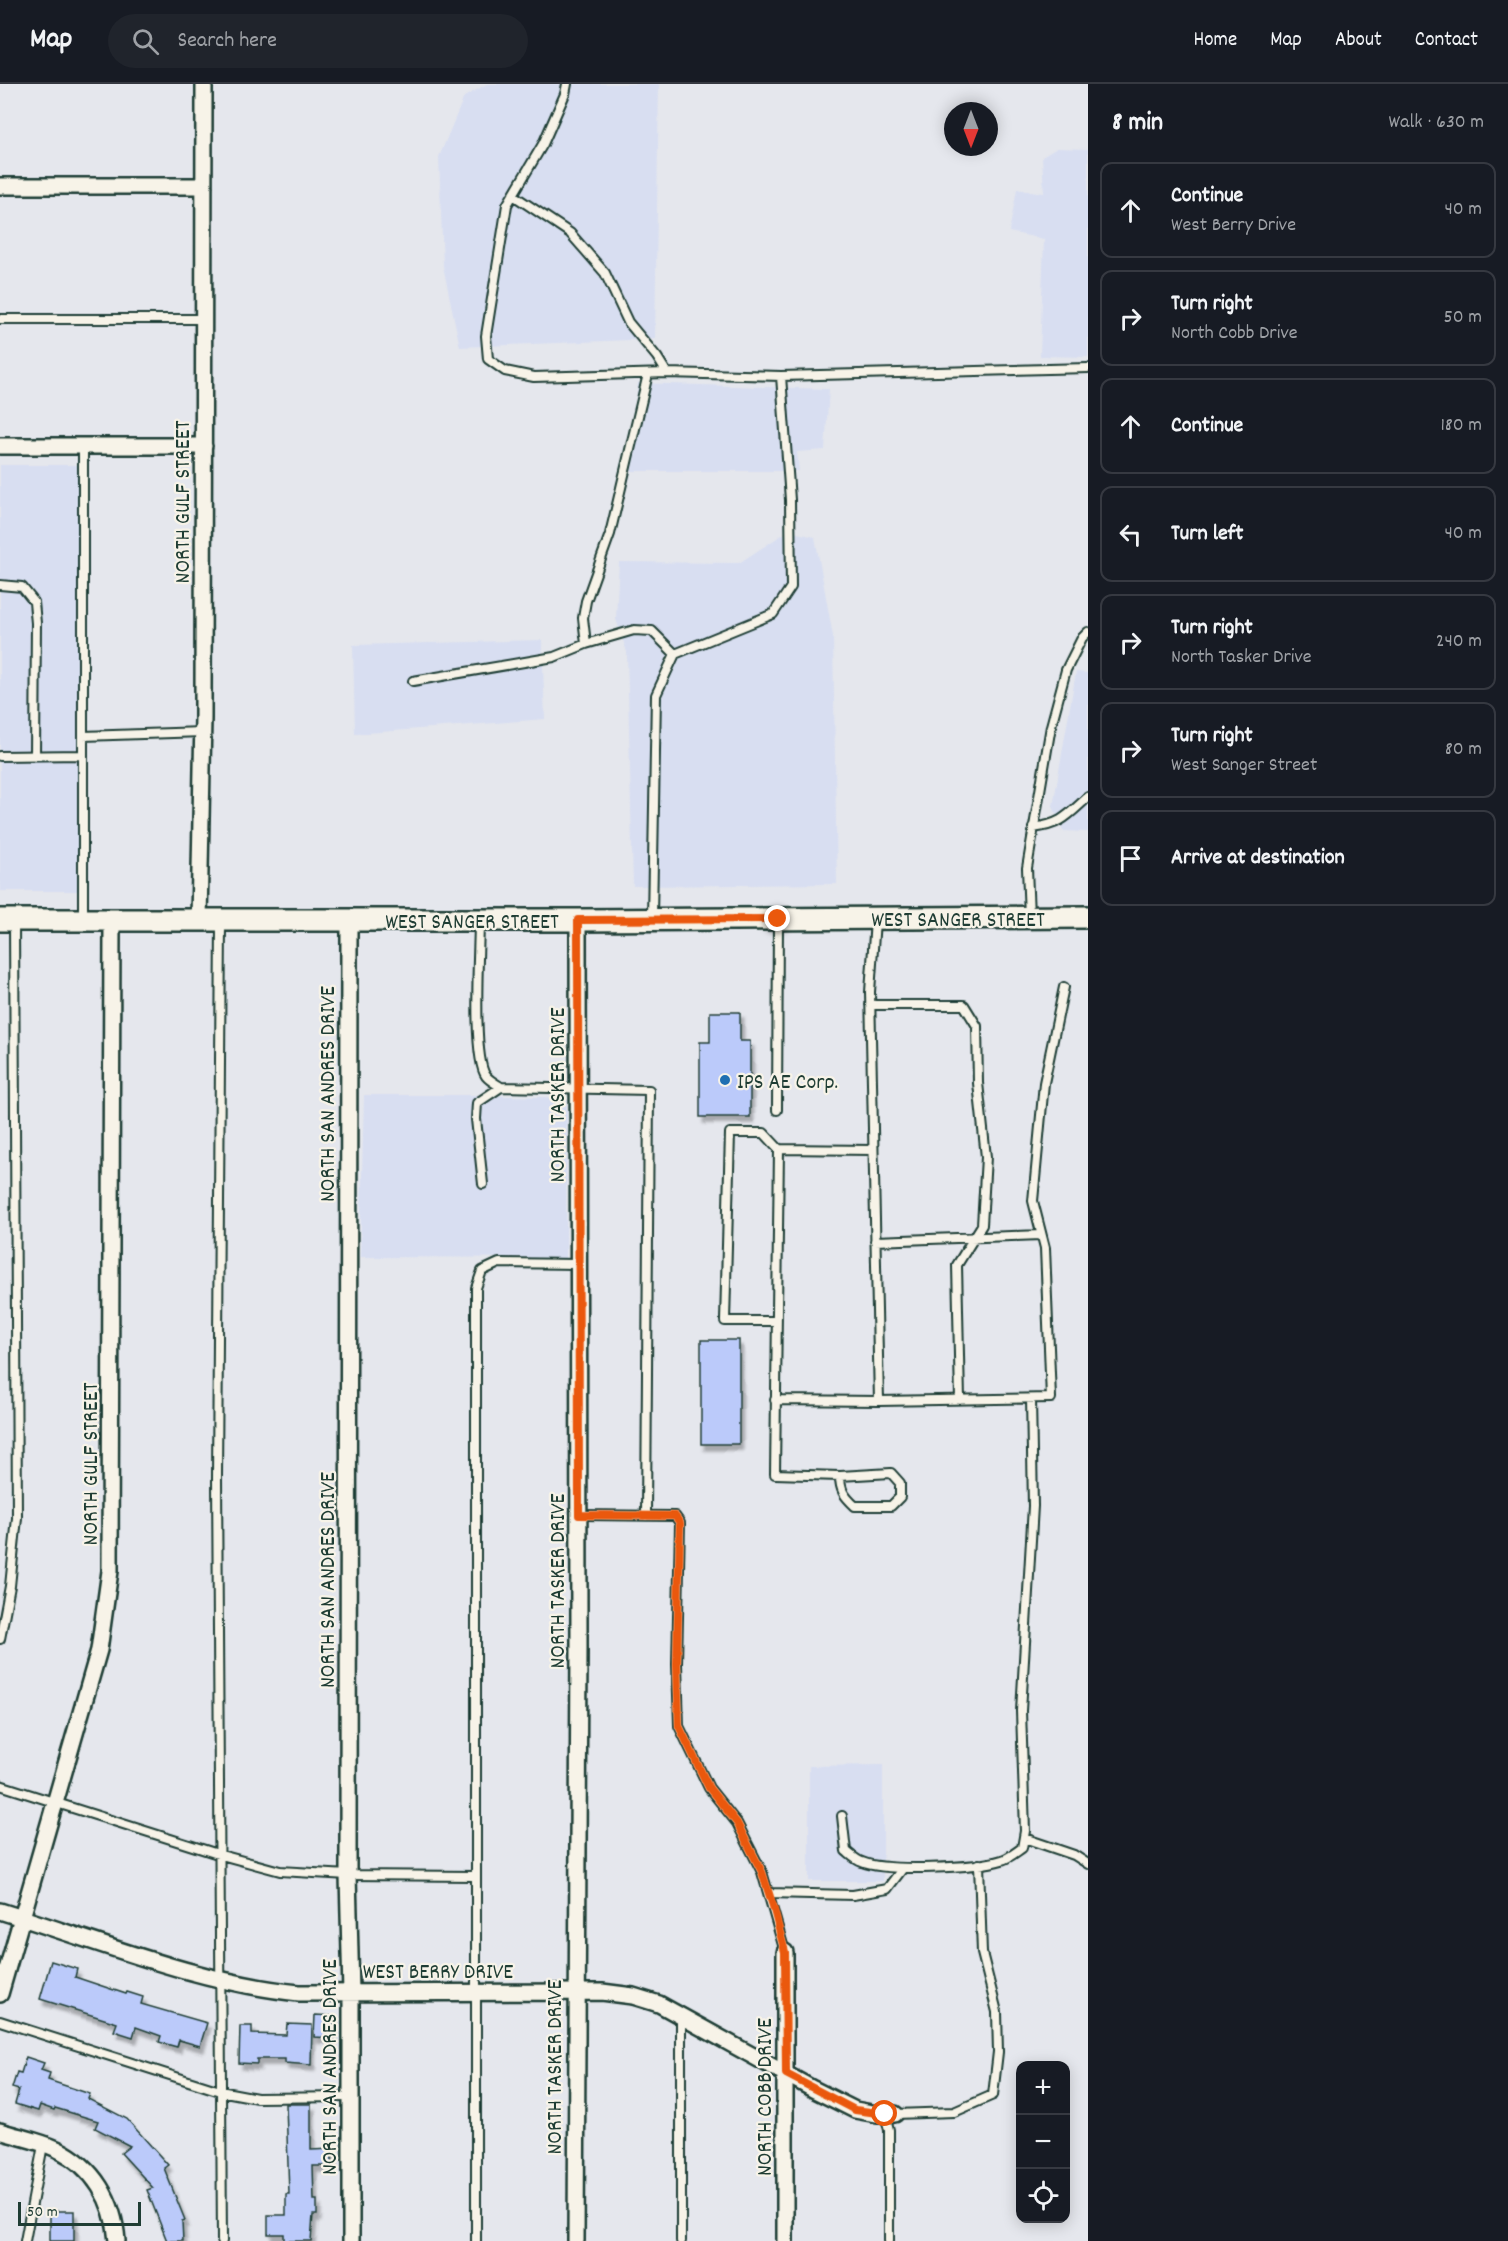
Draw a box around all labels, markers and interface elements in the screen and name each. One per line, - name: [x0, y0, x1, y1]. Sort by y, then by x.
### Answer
- search box: [108, 14, 528, 68]
- text: Map: [30, 21, 72, 61]
- icon: search: [129, 25, 162, 58]
- text: Search here: [177, 26, 277, 57]
- text: Home: [1193, 26, 1237, 56]
- text: Map: [1270, 26, 1302, 56]
- text: About: [1335, 26, 1382, 56]
- text: Contact: [1415, 26, 1478, 56]
- north arrow: [944, 102, 998, 156]
- text: 8 min: [1112, 105, 1163, 142]
- text: Walk · 630 m: [1389, 109, 1484, 137]
- text: Continue: [1171, 181, 1243, 212]
- icon: ahead: [1114, 194, 1147, 227]
- text: 40 m: [1444, 196, 1482, 224]
- text: West Berry Drive: [1171, 212, 1296, 240]
- text: Turn right: [1171, 289, 1253, 320]
- icon: right: [1114, 302, 1147, 335]
- text: 50 m: [1444, 304, 1482, 332]
- text: North Cobb Drive: [1171, 320, 1298, 348]
- icon: ahead: [1114, 410, 1147, 443]
- text: Continue: [1171, 411, 1243, 442]
- text: 180 m: [1440, 412, 1482, 440]
- street label: NORTH GULF STREET: [169, 420, 200, 583]
- icon: left: [1114, 518, 1147, 551]
- text: Turn left: [1171, 519, 1243, 550]
- text: 40 m: [1444, 520, 1482, 548]
- text: Turn right: [1171, 613, 1253, 644]
- icon: right: [1114, 626, 1147, 659]
- text: 240 m: [1436, 628, 1482, 656]
- text: North Tasker Drive: [1171, 644, 1312, 672]
- text: Turn right: [1171, 721, 1253, 752]
- icon: right: [1114, 734, 1147, 767]
- text: 80 m: [1445, 736, 1482, 764]
- text: West Sanger Street: [1171, 752, 1317, 780]
- icon: arrive: [1114, 842, 1147, 875]
- text: Arrive at destination: [1171, 843, 1345, 874]
- route end: [764, 905, 790, 931]
- street label: WEST SANGER STREET: [871, 906, 1045, 937]
- street label: WEST SANGER STREET: [385, 908, 559, 939]
- street label: NORTH SAN ANDRES DRIVE: [314, 986, 345, 1202]
- street label: NORTH TASKER DRIVE: [544, 1007, 575, 1183]
- place label: IPS AE Corp.: [737, 1068, 838, 1099]
- marker: IPS AE Corp.: [718, 1073, 732, 1087]
- street label: NORTH GULF STREET: [77, 1382, 108, 1545]
- street label: NORTH SAN ANDRES DRIVE: [314, 1472, 345, 1688]
- street label: NORTH TASKER DRIVE: [544, 1493, 575, 1669]
- street label: WEST BERRY DRIVE: [363, 1958, 513, 1989]
- street label: NORTH SAN ANDRES DRIVE: [316, 1959, 347, 2175]
- street label: NORTH TASKER DRIVE: [541, 1979, 572, 2155]
- street label: NORTH COBB DRIVE: [751, 2018, 782, 2176]
- map controls: [1016, 2061, 1070, 2223]
- button: +: [1016, 2061, 1070, 2115]
- route start: [871, 2100, 897, 2126]
- button: −: [1016, 2115, 1070, 2169]
- button: locate: [1016, 2169, 1070, 2223]
- scale bar: [18, 2199, 141, 2226]
- text: 50 m: [27, 2201, 58, 2224]

